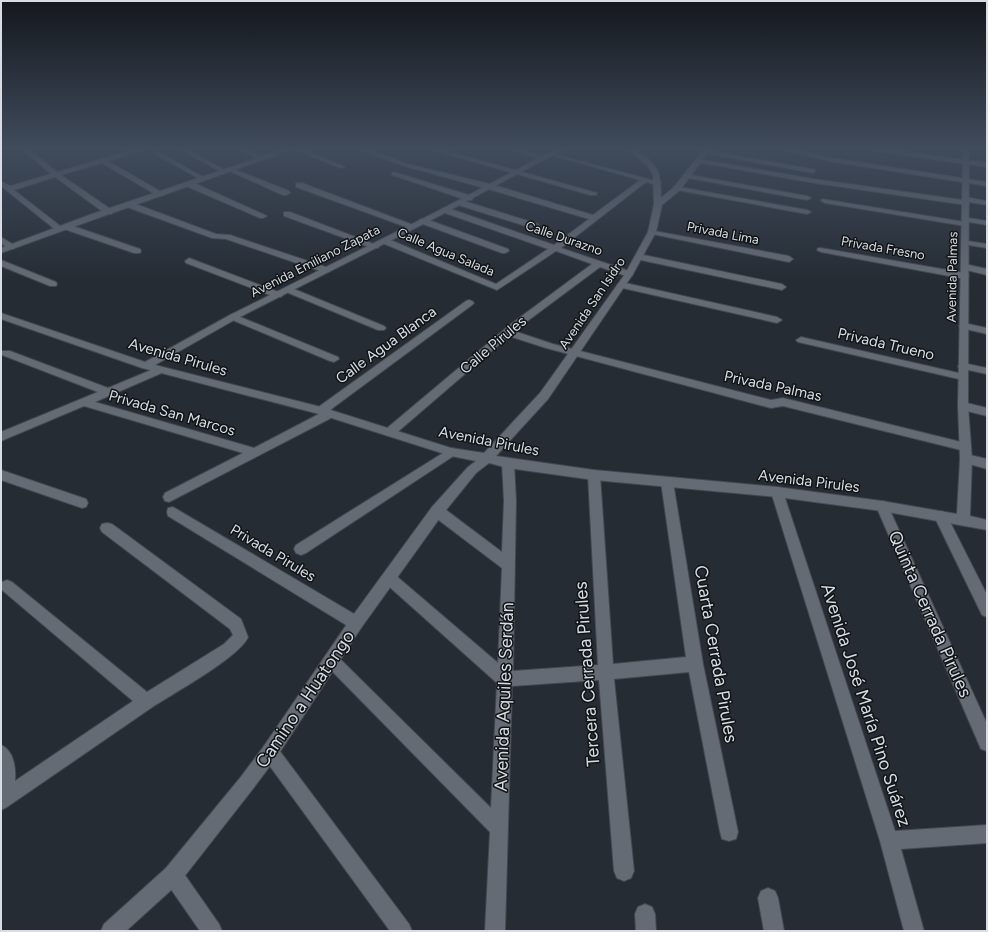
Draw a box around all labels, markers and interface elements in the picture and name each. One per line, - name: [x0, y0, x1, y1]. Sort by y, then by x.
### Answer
- street label: Calle Durazno: [524, 218, 604, 258]
- street label: Privada Lima: [686, 219, 760, 247]
- street label: Avenida Emiliano Zapata: [248, 222, 382, 300]
- street label: Calle Agua Salada: [395, 225, 497, 279]
- street label: Avenida Palmas: [944, 232, 960, 322]
- street label: Privada Fresno: [840, 233, 926, 263]
- street label: Avenida San Isidro: [556, 254, 628, 352]
- street label: Calle Agua Blanca: [332, 303, 440, 387]
- street label: Calle Pirules: [456, 312, 530, 378]
- street label: Privada Trueno: [836, 324, 936, 364]
- street label: Avenida Pirules: [127, 334, 229, 380]
- street label: Privada Palmas: [722, 367, 824, 405]
- street label: Privada San Marcos: [107, 386, 237, 440]
- street label: Avenida Pirules: [437, 422, 541, 460]
- street label: Avenida Pirules: [757, 466, 861, 496]
- street label: Privada Pirules: [227, 520, 319, 586]
- street label: Quinta Cerrada Pirules: [883, 527, 977, 701]
- street label: Cuarta Cerrada Pirules: [690, 564, 742, 744]
- street label: Tercera Cerrada Pirules: [570, 581, 604, 767]
- street label: Avenida José María Pino Suárez: [816, 581, 916, 830]
- street label: Avenida Aquiles Serdán: [490, 602, 518, 792]
- street label: Camino a Huatongo: [251, 626, 359, 772]

